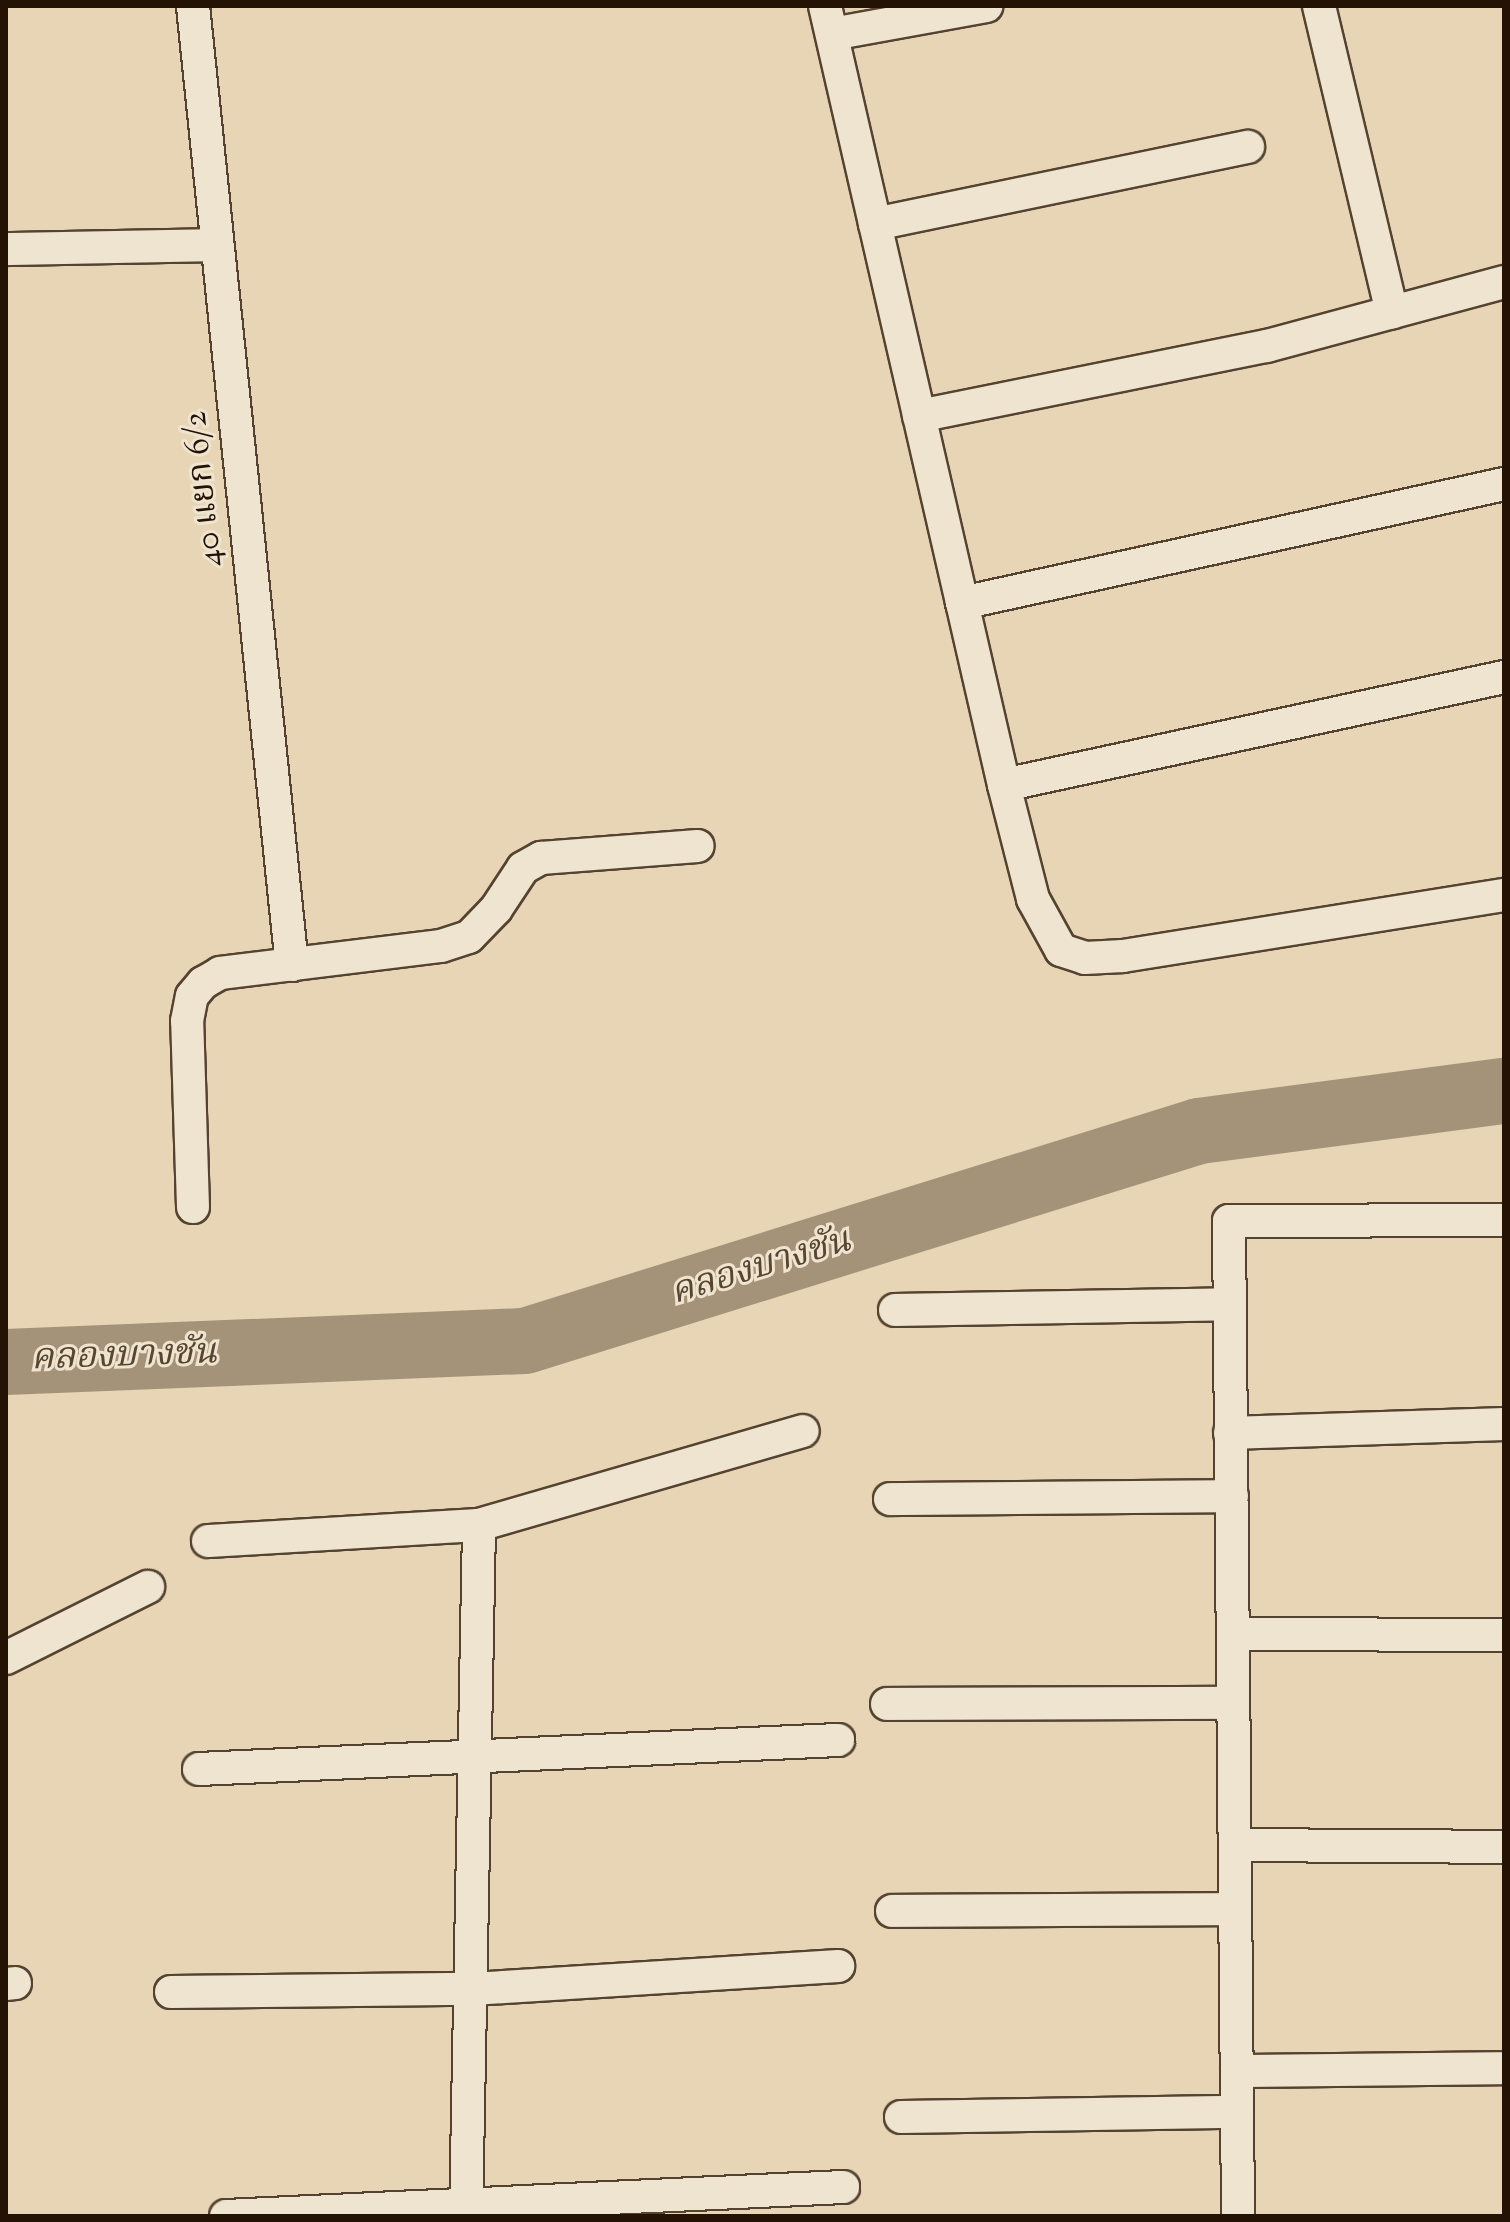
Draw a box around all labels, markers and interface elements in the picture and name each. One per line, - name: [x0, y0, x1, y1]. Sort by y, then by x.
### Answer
- street label: 40 แยก 6/2: [176, 409, 232, 569]
- water label: คลองบางชัน: [666, 1220, 856, 1316]
- water label: คลองบางชัน: [30, 1332, 218, 1382]

